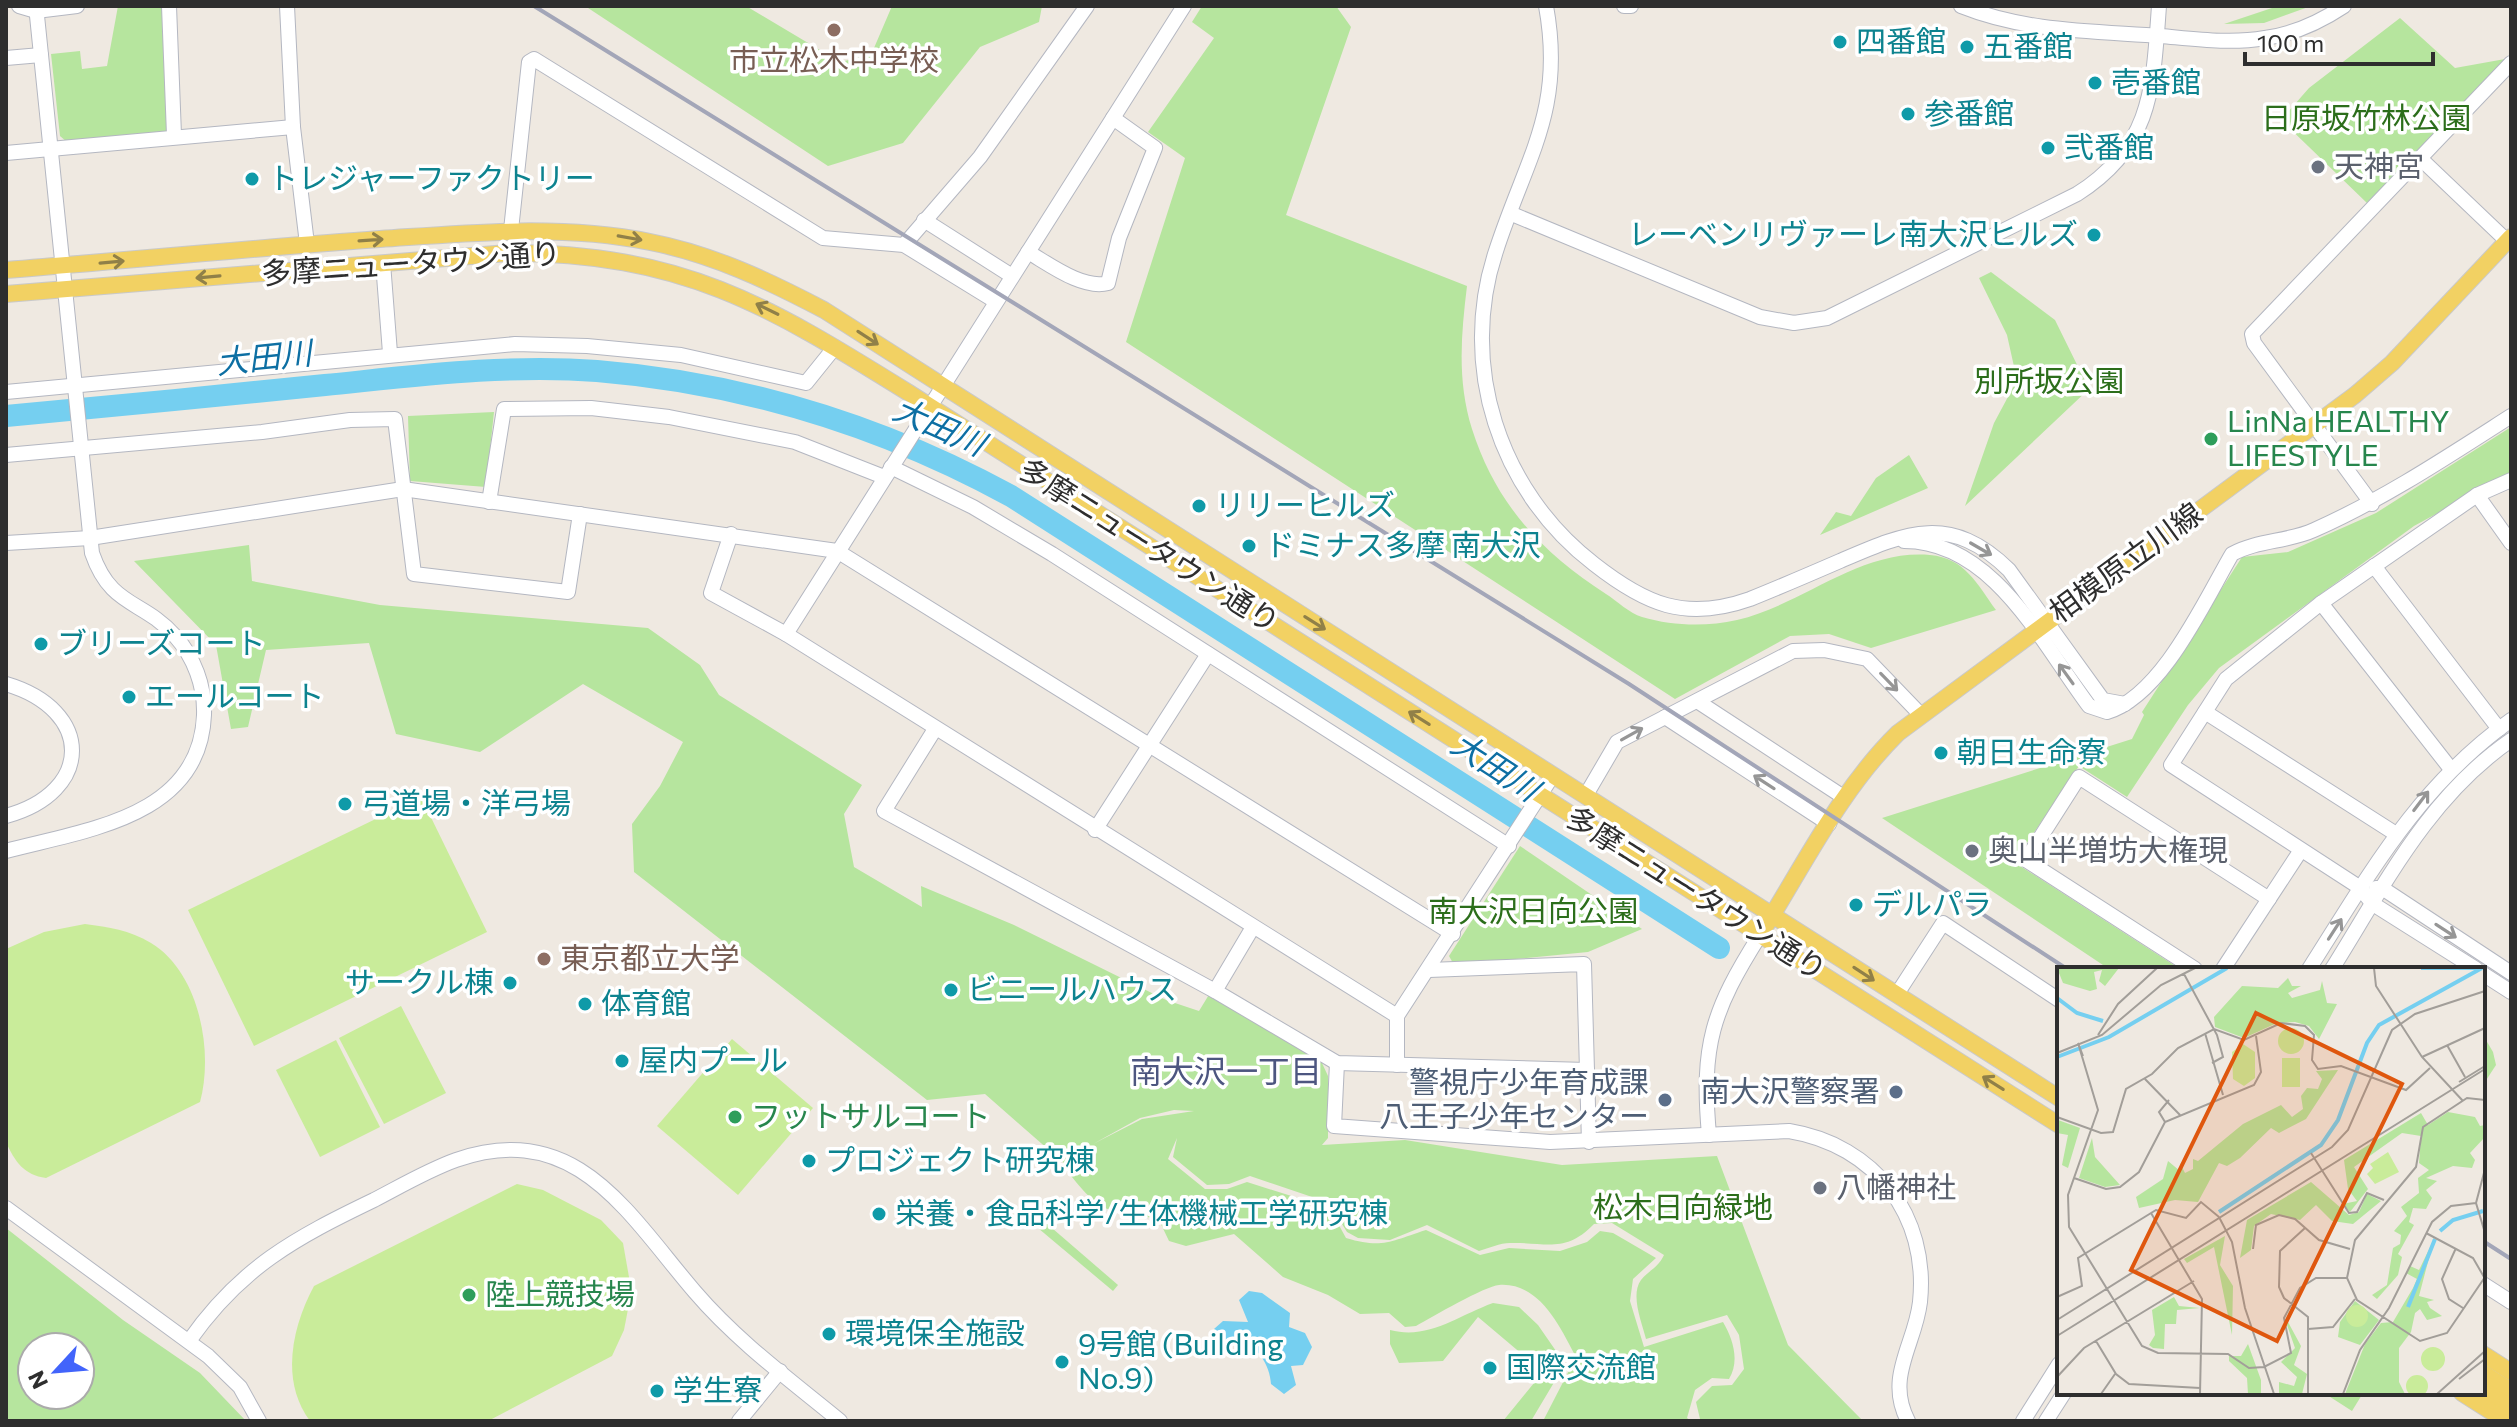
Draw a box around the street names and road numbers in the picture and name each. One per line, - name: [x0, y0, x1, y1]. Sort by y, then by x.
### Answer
- street label: 多摩ニュータウン通り: [260, 233, 562, 290]
- street label: 多摩ニュータウン通り: [1013, 449, 1287, 639]
- street label: 相模原立川線: [2041, 493, 2208, 629]
- street label: 多摩ニュータウン通り: [1560, 797, 1834, 987]

